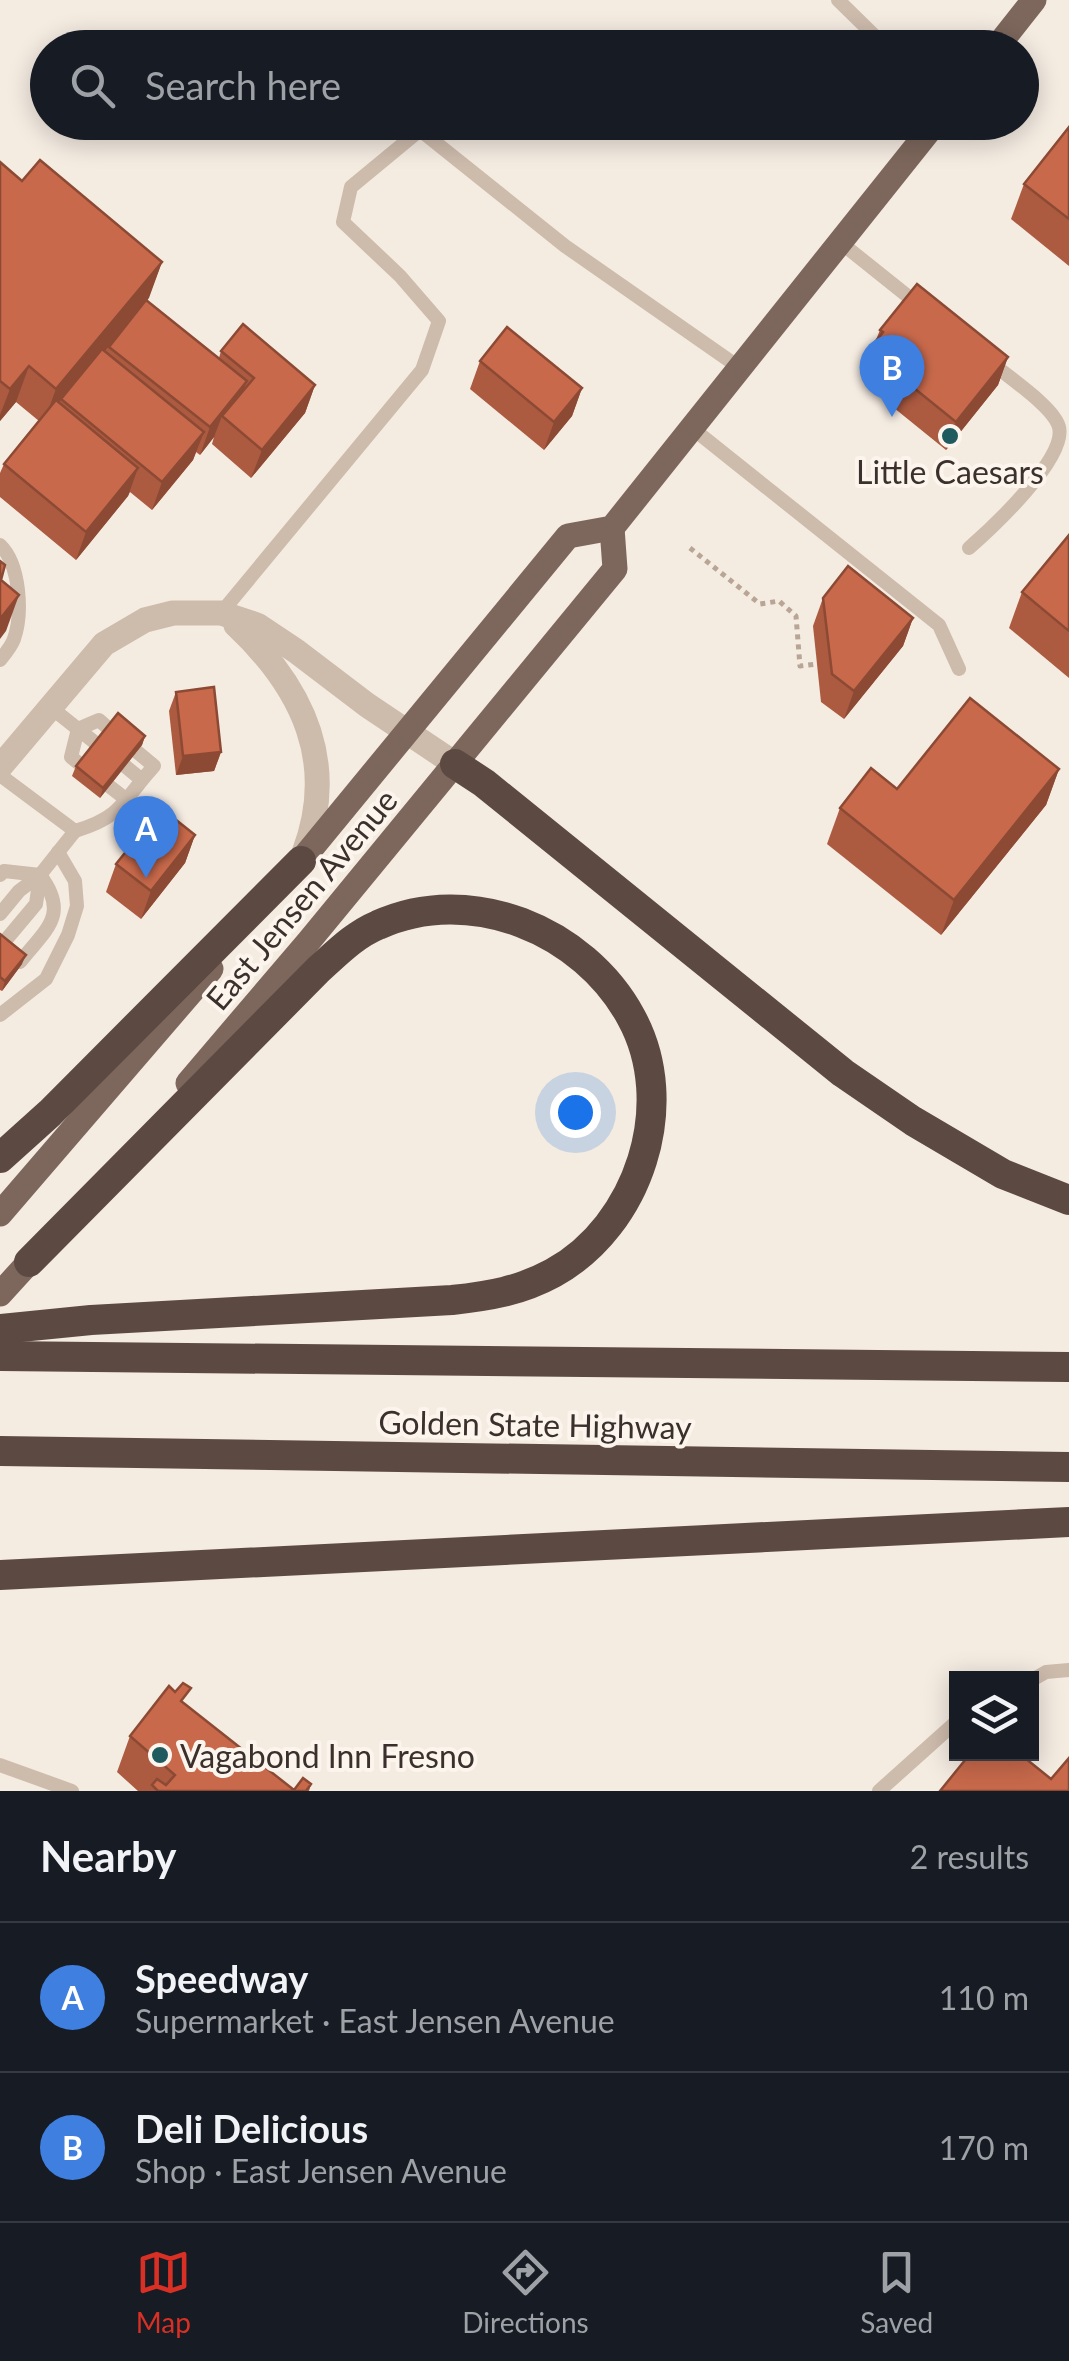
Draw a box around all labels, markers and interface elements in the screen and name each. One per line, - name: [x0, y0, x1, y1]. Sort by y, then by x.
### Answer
- search box: [30, 30, 1039, 140]
- icon: search: [65, 58, 120, 113]
- text: Search here: [145, 62, 341, 108]
- pin: B: [860, 334, 924, 417]
- marker: Little Caesars: [939, 425, 961, 447]
- place label: Little Caesars: [856, 452, 1044, 491]
- street label: East Jensen Avenue: [197, 781, 405, 1017]
- pin: A: [114, 796, 178, 878]
- your location: [550, 1087, 601, 1138]
- street label: Golden State Highway: [378, 1402, 692, 1446]
- map controls: [949, 1671, 1039, 1761]
- button: layers: [949, 1671, 1039, 1761]
- place label: Vagabond Inn Fresno: [180, 1736, 475, 1775]
- marker: Vagabond Inn Fresno: [149, 1744, 171, 1766]
- text: Nearby: [40, 1831, 177, 1881]
- text: 2 results: [910, 1837, 1029, 1876]
- text: Speedway: [135, 1955, 308, 2001]
- text: A: [61, 1978, 84, 2017]
- text: 110 m: [939, 1978, 1029, 2017]
- text: Supermarket · East Jensen Avenue: [135, 2001, 615, 2040]
- text: Deli Delicious: [135, 2105, 368, 2151]
- text: B: [62, 2128, 83, 2167]
- text: 170 m: [939, 2128, 1029, 2167]
- text: Shop · East Jensen Avenue: [135, 2151, 507, 2190]
- tab: Map: [136, 2245, 191, 2339]
- tab: Directions: [462, 2245, 589, 2339]
- tab: Saved: [860, 2245, 933, 2339]

